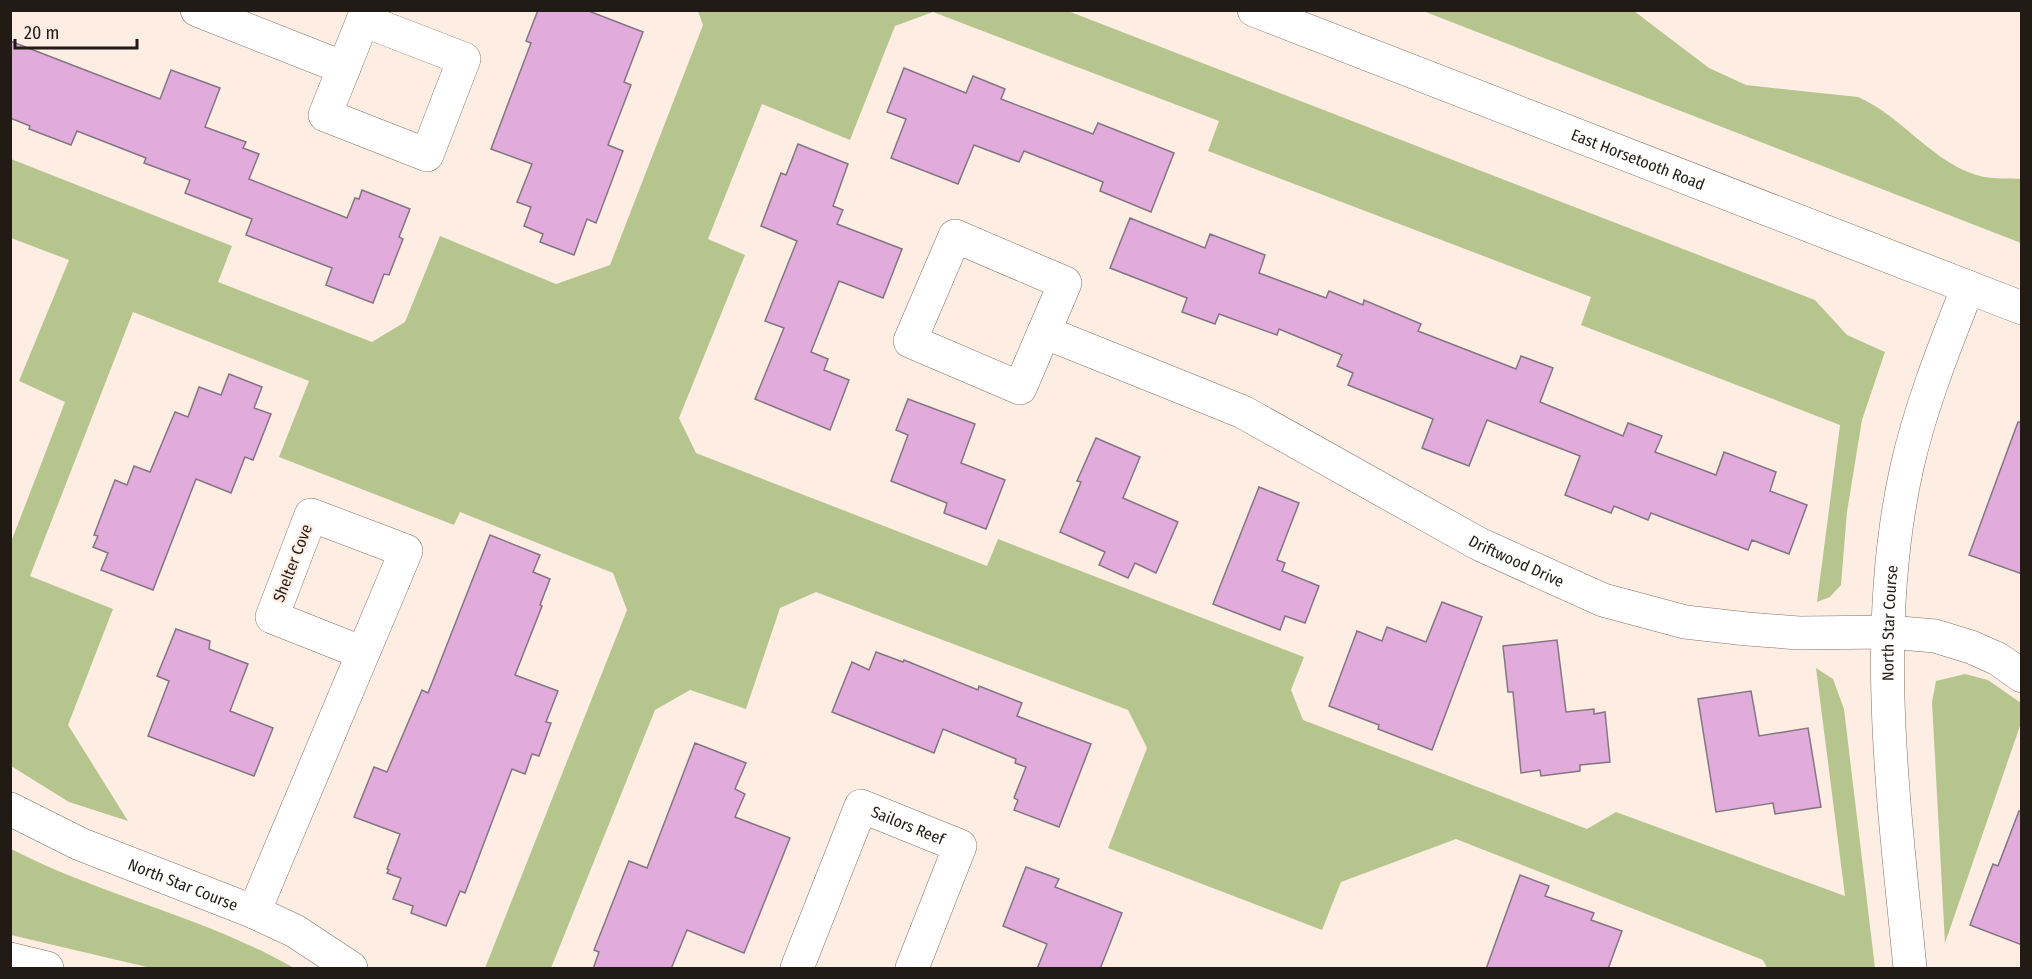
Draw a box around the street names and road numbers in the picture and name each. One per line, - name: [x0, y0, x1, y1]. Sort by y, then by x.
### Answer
- street label: East Horsetooth Road: [1568, 125, 1707, 194]
- street label: Shelter Cove: [269, 521, 316, 605]
- street label: Driftwood Drive: [1465, 531, 1567, 591]
- street label: North Star Course: [1878, 564, 1902, 681]
- street label: Sailors Reef: [868, 802, 948, 849]
- street label: North Star Course: [125, 855, 241, 915]

